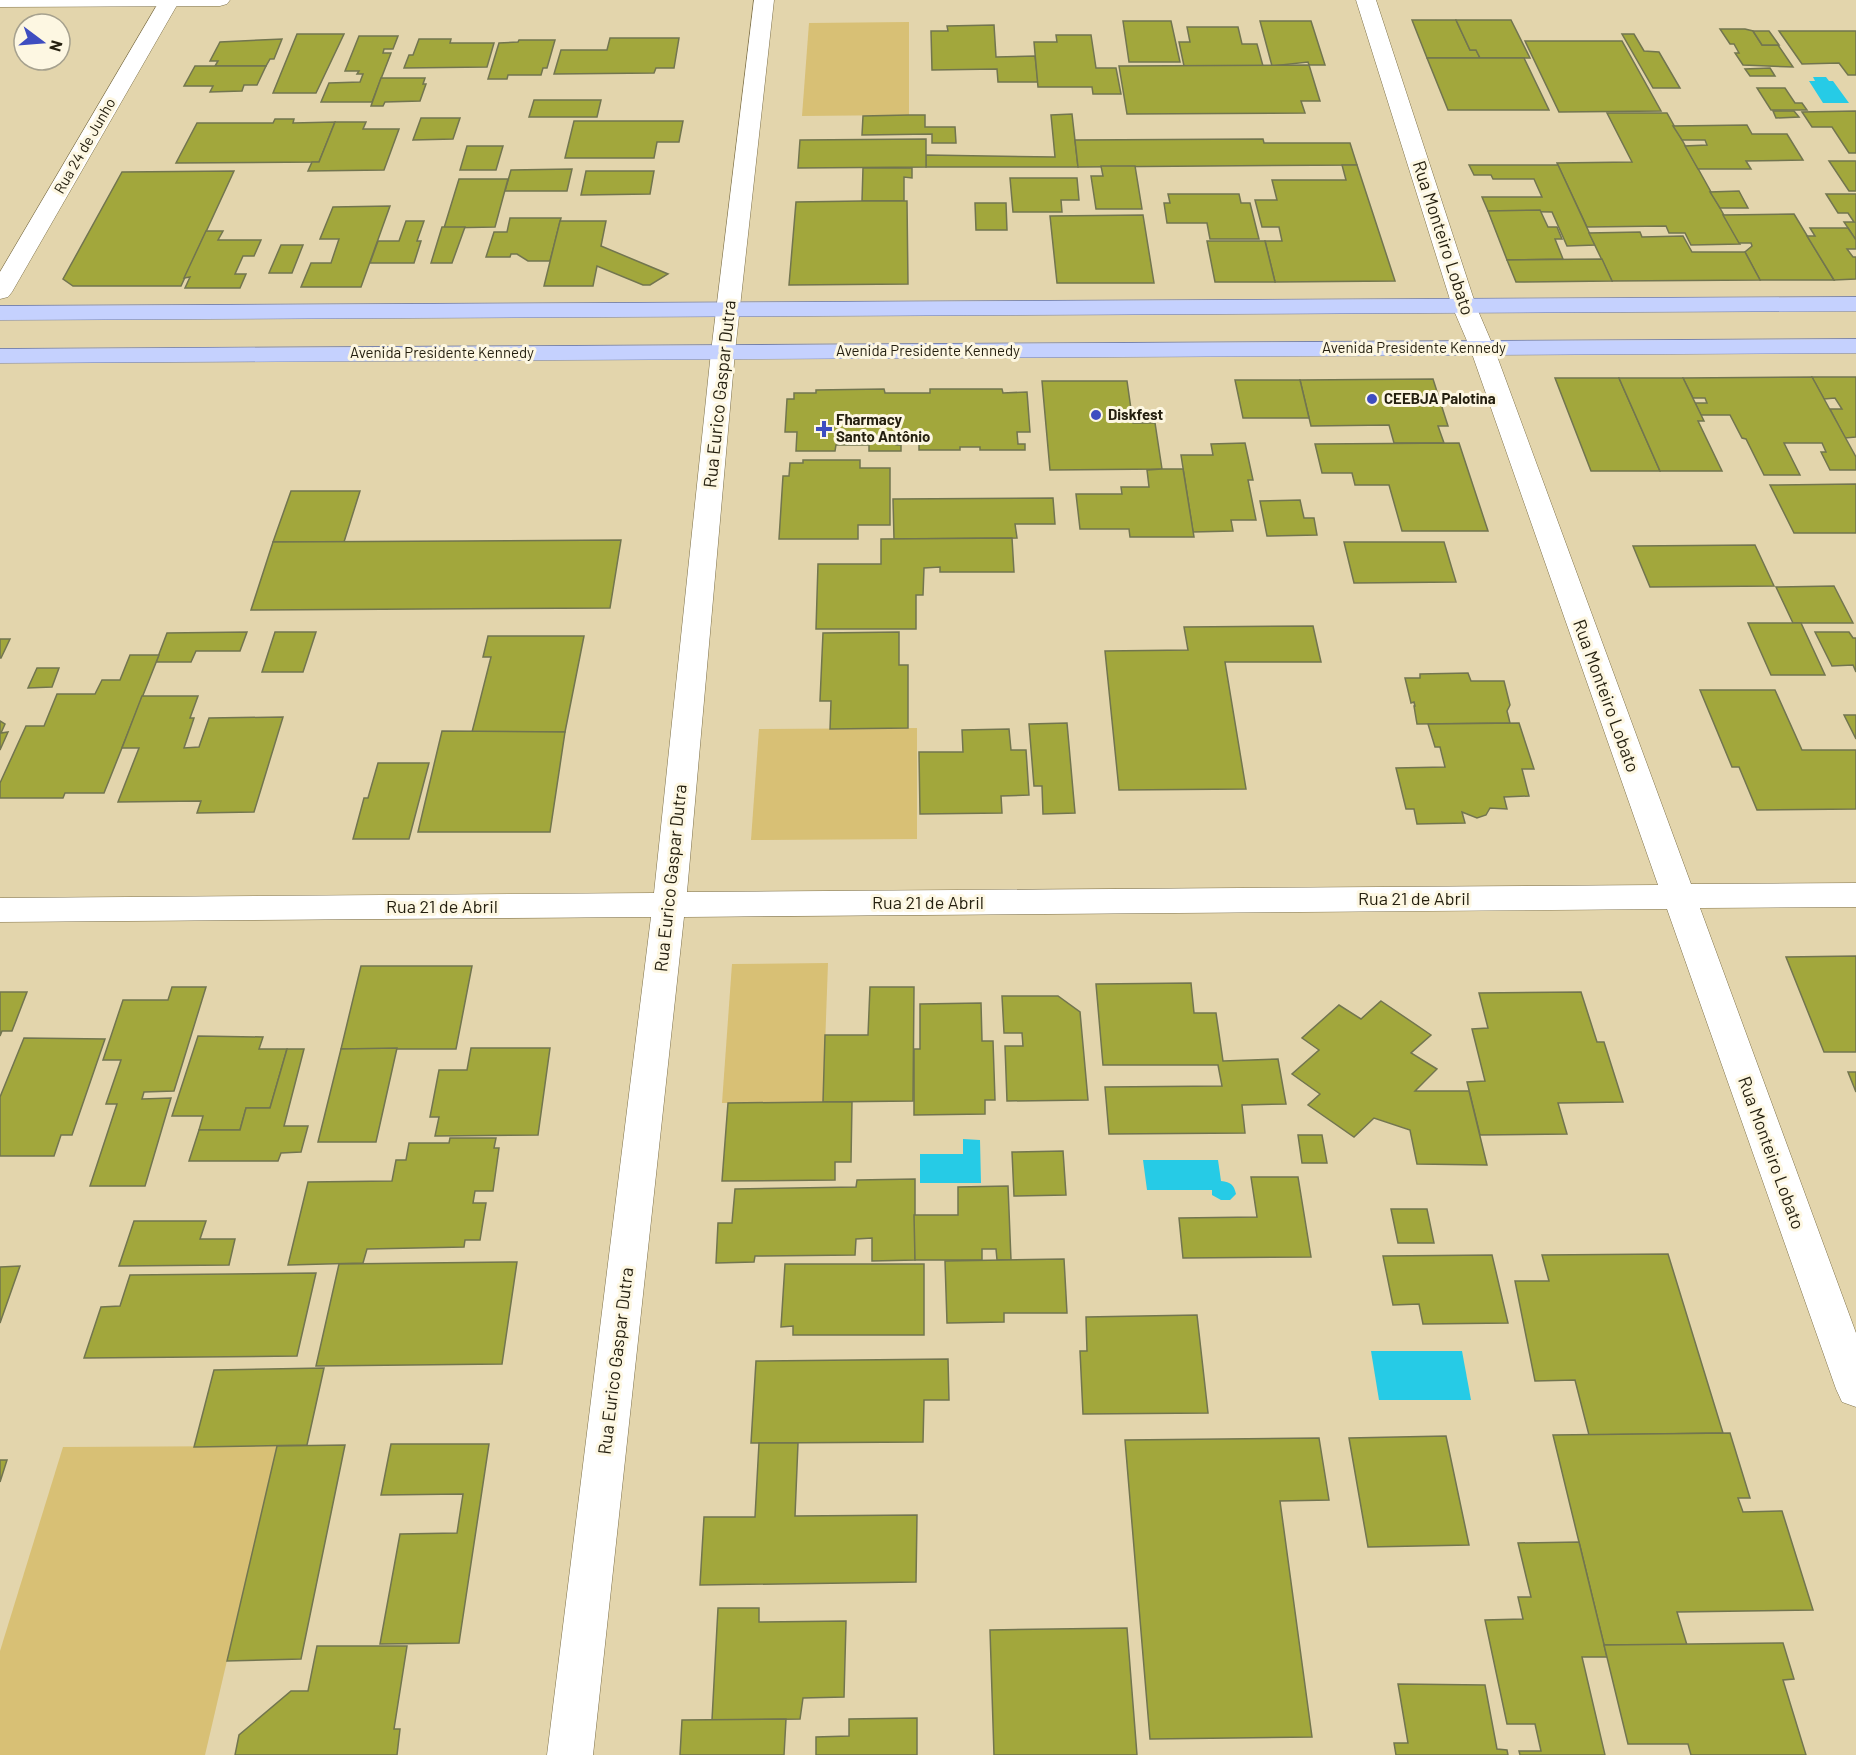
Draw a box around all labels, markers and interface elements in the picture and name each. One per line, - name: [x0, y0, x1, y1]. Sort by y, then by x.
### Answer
- north arrow: [12, 12, 72, 72]
- text: N: [46, 39, 67, 54]
- street label: Rua 24 de Junho: [50, 95, 119, 196]
- street label: Rua Monteiro Lobato: [1409, 158, 1479, 318]
- street label: Rua Eurico Gaspar Dutra: [698, 299, 740, 489]
- street label: Avenida Presidente Kennedy: [1322, 338, 1506, 356]
- street label: Avenida Presidente Kennedy: [836, 341, 1020, 359]
- street label: Avenida Presidente Kennedy: [350, 343, 534, 361]
- place label: CEEBJA Palotina: [1384, 389, 1496, 407]
- marker: CEEBJA Palotina: [1365, 392, 1379, 406]
- place label: Diskfest: [1108, 405, 1164, 423]
- marker: Diskfest: [1089, 408, 1103, 422]
- place label: Fharmacy Santo Antônio: [836, 410, 930, 445]
- marker: Fharmacy Santo Antônio: [817, 422, 831, 436]
- street label: Rua Monteiro Lobato: [1569, 616, 1645, 775]
- street label: Rua Eurico Gaspar Dutra: [649, 783, 691, 973]
- street label: Rua 21 de Abril: [1358, 887, 1470, 909]
- street label: Rua 21 de Abril: [872, 891, 984, 913]
- street label: Rua 21 de Abril: [386, 895, 498, 917]
- street label: Rua Monteiro Lobato: [1734, 1073, 1810, 1232]
- street label: Rua Eurico Gaspar Dutra: [593, 1266, 637, 1456]

